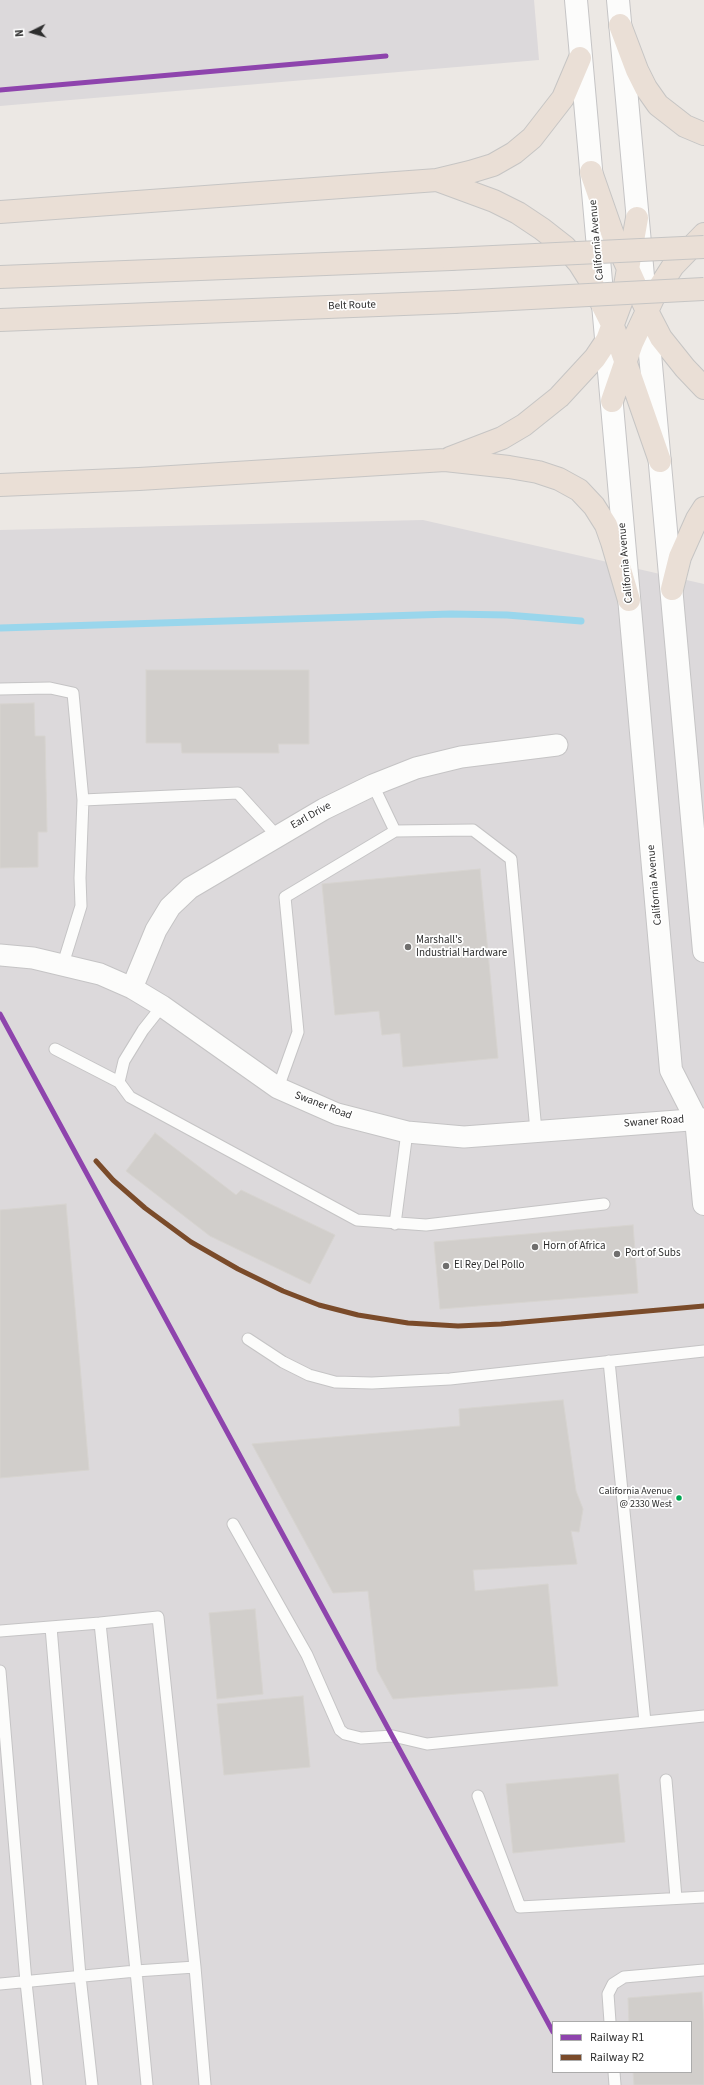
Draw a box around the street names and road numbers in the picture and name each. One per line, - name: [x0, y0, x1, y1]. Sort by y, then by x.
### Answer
- street label: California Avenue: [587, 199, 607, 281]
- street label: Belt Route: [328, 299, 376, 313]
- street label: California Avenue: [616, 522, 636, 604]
- street label: Earl Drive: [289, 800, 333, 832]
- street label: California Avenue: [645, 844, 665, 926]
- street label: Swaner Road: [292, 1089, 354, 1123]
- street label: Swaner Road: [623, 1113, 685, 1131]

